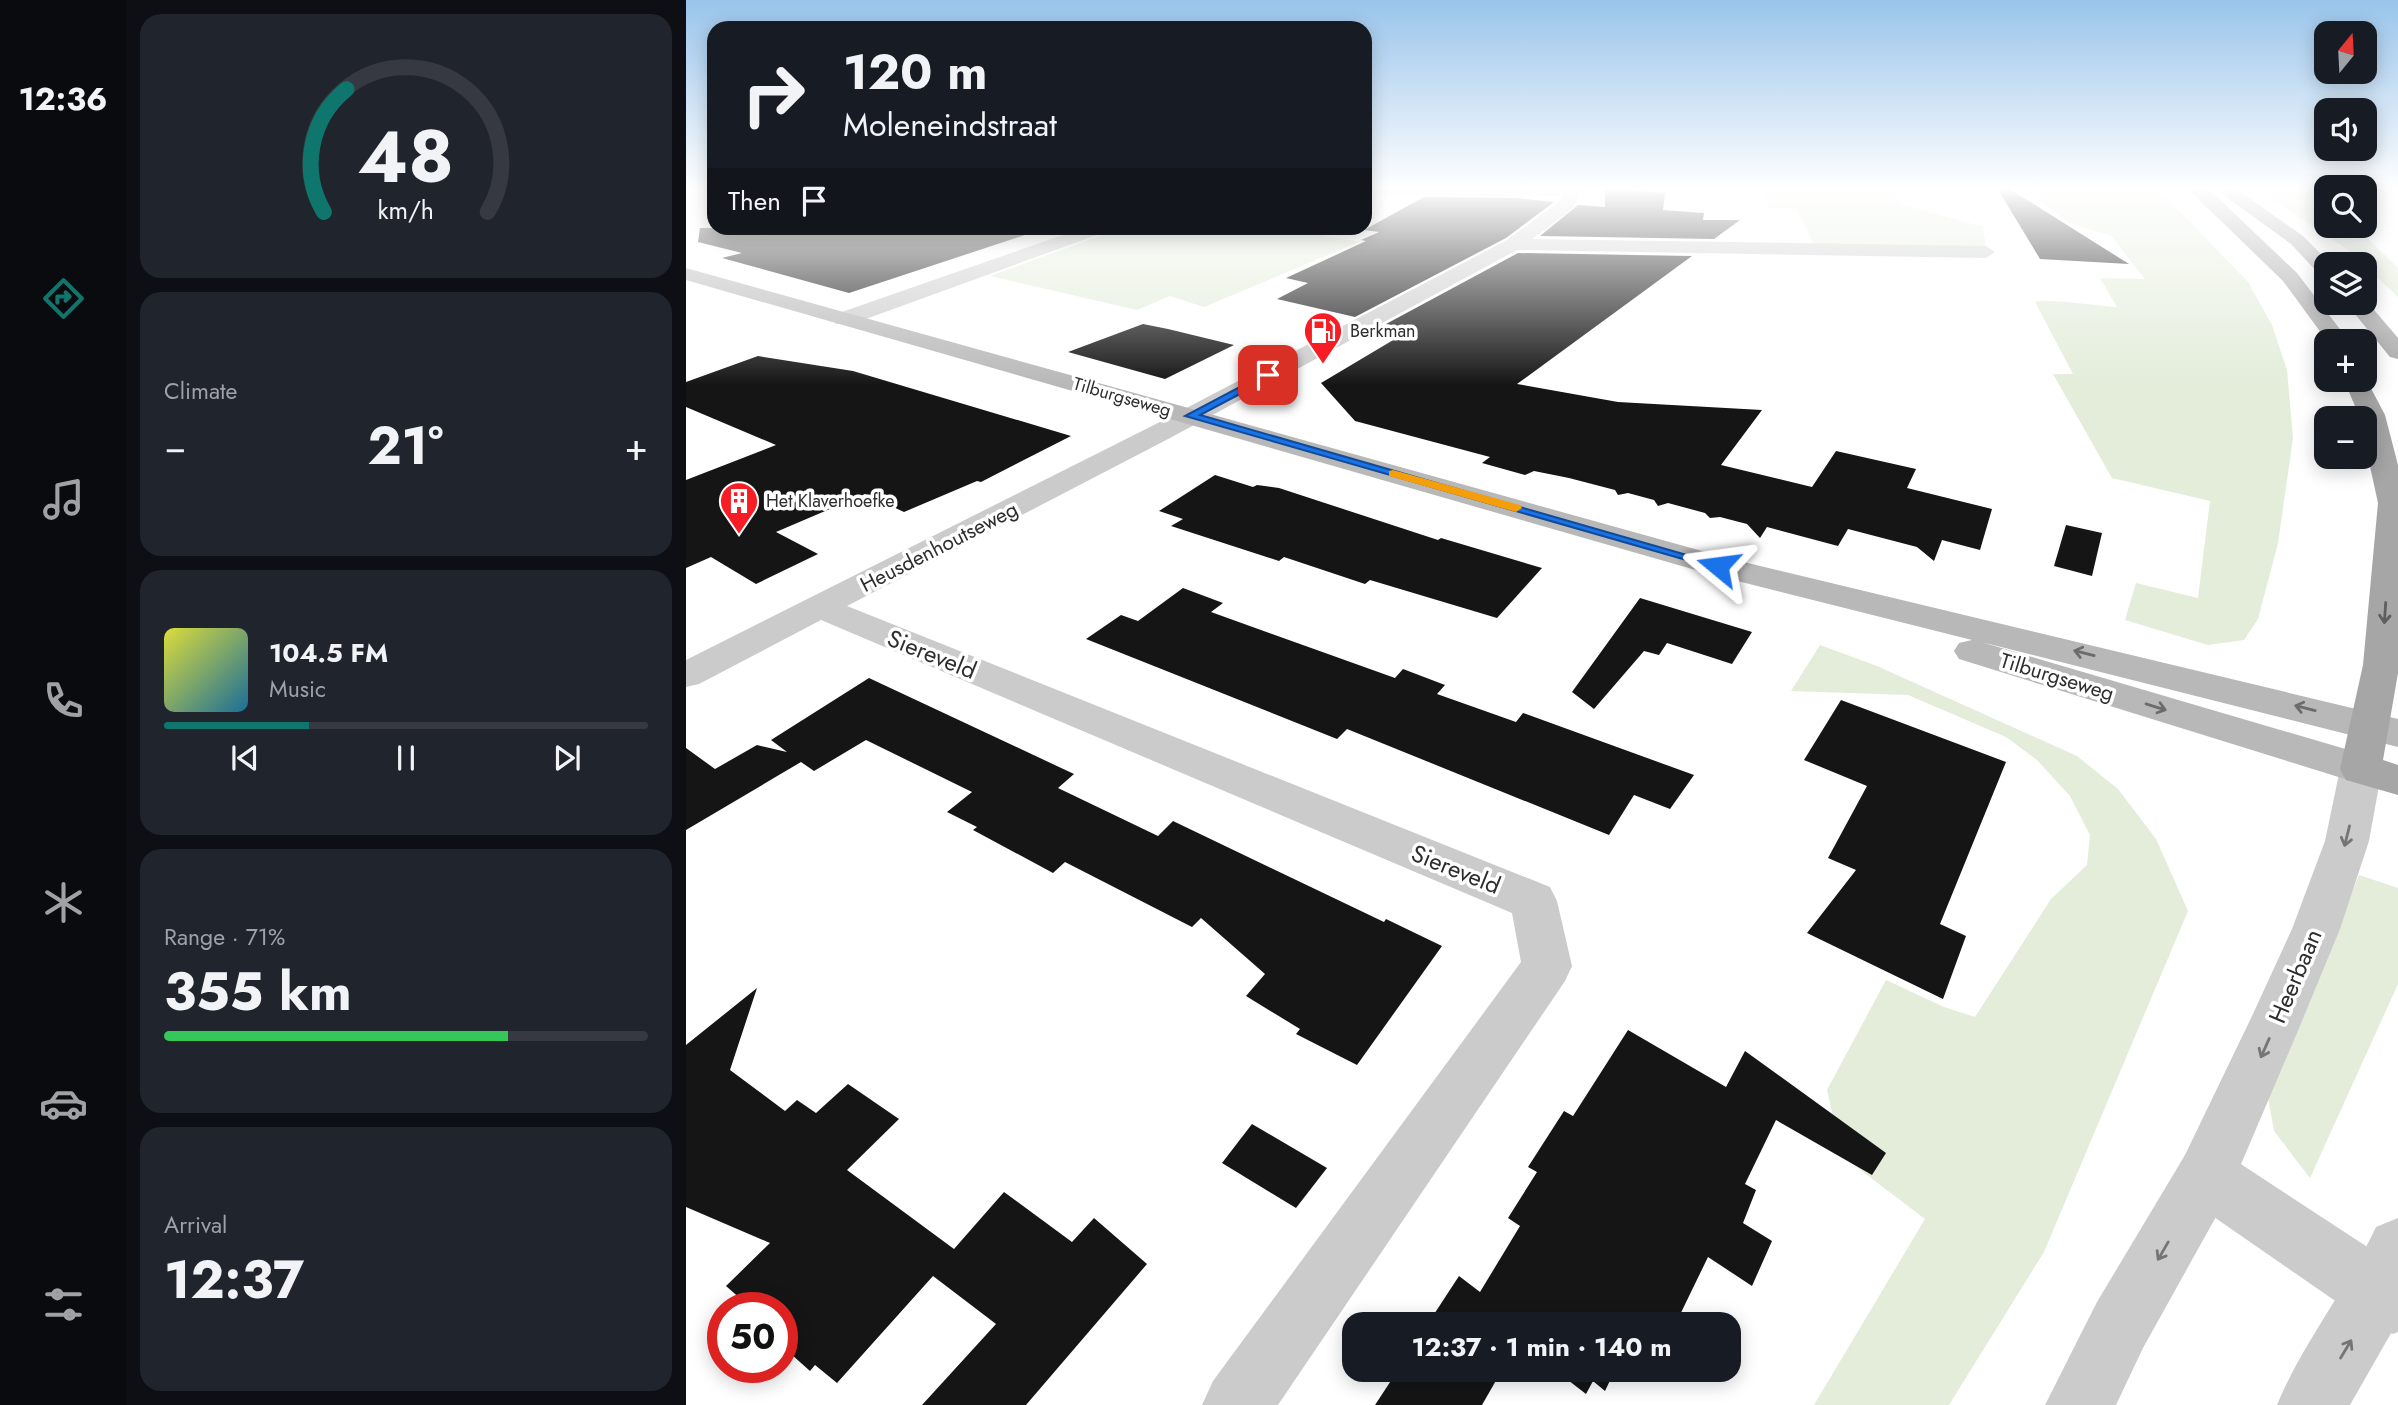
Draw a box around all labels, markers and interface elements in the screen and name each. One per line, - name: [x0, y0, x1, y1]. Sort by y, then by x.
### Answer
- north arrow: [2314, 21, 2376, 84]
- map controls: [2314, 21, 2377, 469]
- text: 120 m: [843, 37, 987, 107]
- icon: right: [728, 49, 819, 140]
- text: 12:36: [19, 76, 107, 122]
- button: sound: [2314, 98, 2377, 161]
- text: Moleneindstraat: [843, 102, 1057, 148]
- text: 48: [358, 104, 454, 209]
- button: search: [2314, 175, 2377, 238]
- text: Then: [728, 182, 781, 220]
- icon: arrive: [795, 182, 833, 220]
- text: km/h: [378, 192, 434, 228]
- button: layers: [2314, 252, 2377, 315]
- icon: directions: [39, 274, 88, 323]
- fuel station icon: Berkman: [1302, 310, 1344, 365]
- place label: Berkman: [1350, 318, 1416, 344]
- button: +: [2314, 329, 2377, 392]
- pin: [1238, 345, 1298, 405]
- icon: arrive: [1249, 356, 1287, 394]
- street label: Tilburgseweg: [1070, 371, 1174, 423]
- text: Climate: [164, 374, 237, 408]
- button: −: [2314, 406, 2377, 469]
- text: 21°: [368, 408, 444, 484]
- text: −: [164, 419, 186, 474]
- text: +: [625, 419, 648, 474]
- icon: music: [39, 475, 88, 524]
- building icon: Het Klaverhoefke: [718, 480, 760, 535]
- place label: Het Klaverhoefke: [766, 488, 894, 514]
- street label: Heusdenhoutseweg: [855, 494, 1023, 600]
- position arrow: [1681, 529, 1755, 603]
- one-way arrow: [2378, 601, 2391, 624]
- street label: Siereveld: [882, 620, 982, 688]
- text: 104.5 FM: [269, 634, 388, 672]
- street label: Tilburgseweg: [1996, 645, 2118, 709]
- one-way arrow: [2073, 646, 2096, 659]
- text: Music: [269, 672, 326, 706]
- icon: phone: [39, 676, 88, 725]
- one-way arrow: [2145, 701, 2167, 714]
- one-way arrow: [2294, 701, 2316, 714]
- icon: previous: [226, 739, 264, 777]
- icon: pause: [387, 739, 425, 777]
- icon: next: [548, 739, 586, 777]
- one-way arrow: [2340, 824, 2353, 847]
- street label: Siereveld: [1406, 835, 1506, 903]
- icon: climate: [39, 878, 88, 927]
- text: Range · 71%: [164, 920, 285, 954]
- street label: Heerbaan: [2259, 923, 2331, 1029]
- text: 355 km: [164, 954, 352, 1030]
- one-way arrow: [2258, 1036, 2271, 1058]
- icon: car: [39, 1079, 88, 1128]
- text: Arrival: [164, 1208, 227, 1242]
- one-way arrow: [2156, 1240, 2170, 1260]
- text: 12:37: [164, 1242, 304, 1318]
- icon: filters: [39, 1280, 88, 1329]
- speed limit sign: 50: [707, 1292, 798, 1383]
- text: 12:37 · 1 min · 140 m: [1411, 1328, 1672, 1366]
- one-way arrow: [2339, 1339, 2353, 1359]

